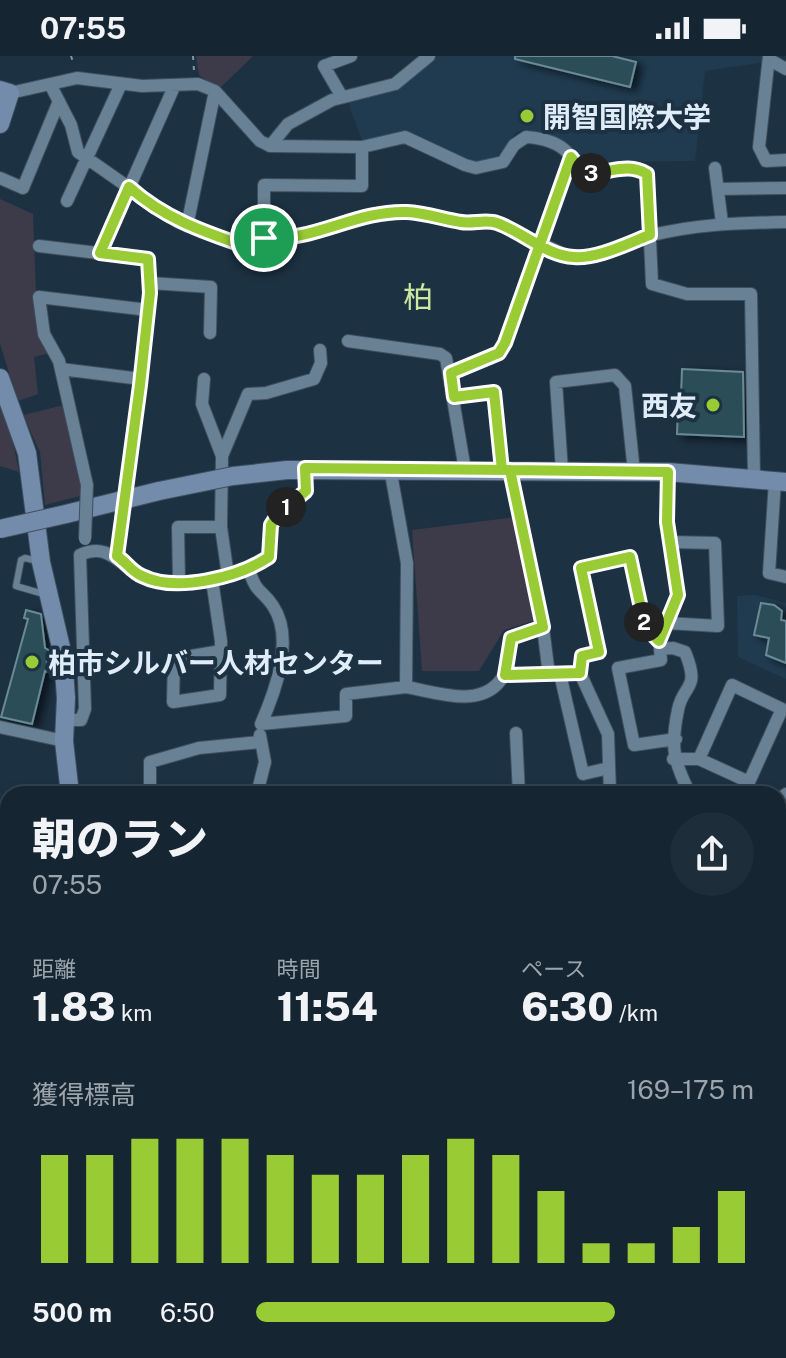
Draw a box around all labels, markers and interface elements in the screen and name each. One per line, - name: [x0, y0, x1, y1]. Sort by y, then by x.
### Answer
- text: 07:55: [40, 10, 126, 46]
- place label: 開智国際大学: [543, 100, 711, 133]
- marker: 開智国際大学: [518, 107, 536, 125]
- pin: 3: [571, 153, 611, 193]
- text: 3: [584, 160, 598, 186]
- pin: [230, 204, 298, 272]
- icon: arrive: [242, 216, 286, 260]
- district label: 柏: [403, 279, 433, 315]
- place label: 西友: [641, 389, 697, 422]
- marker: 西友: [704, 396, 722, 414]
- pin: 1: [266, 487, 306, 527]
- text: 1: [281, 494, 291, 520]
- pin: 2: [624, 602, 664, 642]
- text: 2: [637, 609, 651, 635]
- place label: 柏市シルバー人材センター: [48, 646, 384, 679]
- marker: 柏市シルバー人材センター: [23, 653, 41, 671]
- button: share: [670, 812, 754, 896]
- text: 朝のラン: [32, 813, 208, 865]
- text: 07:55: [32, 869, 102, 900]
- text: 距離: [32, 956, 76, 982]
- text: 時間: [277, 956, 321, 982]
- text: ペース: [521, 956, 586, 982]
- text: 1.83: [32, 983, 116, 1030]
- text: 11:54: [277, 983, 378, 1030]
- text: 6:30: [521, 983, 614, 1030]
- text: km: [116, 1000, 152, 1026]
- text: /km: [614, 1000, 658, 1026]
- text: 169–175 m: [627, 1074, 754, 1105]
- text: 獲得標高: [32, 1079, 136, 1110]
- text: 500 m: [32, 1297, 112, 1328]
- text: 6:50: [160, 1297, 215, 1328]

